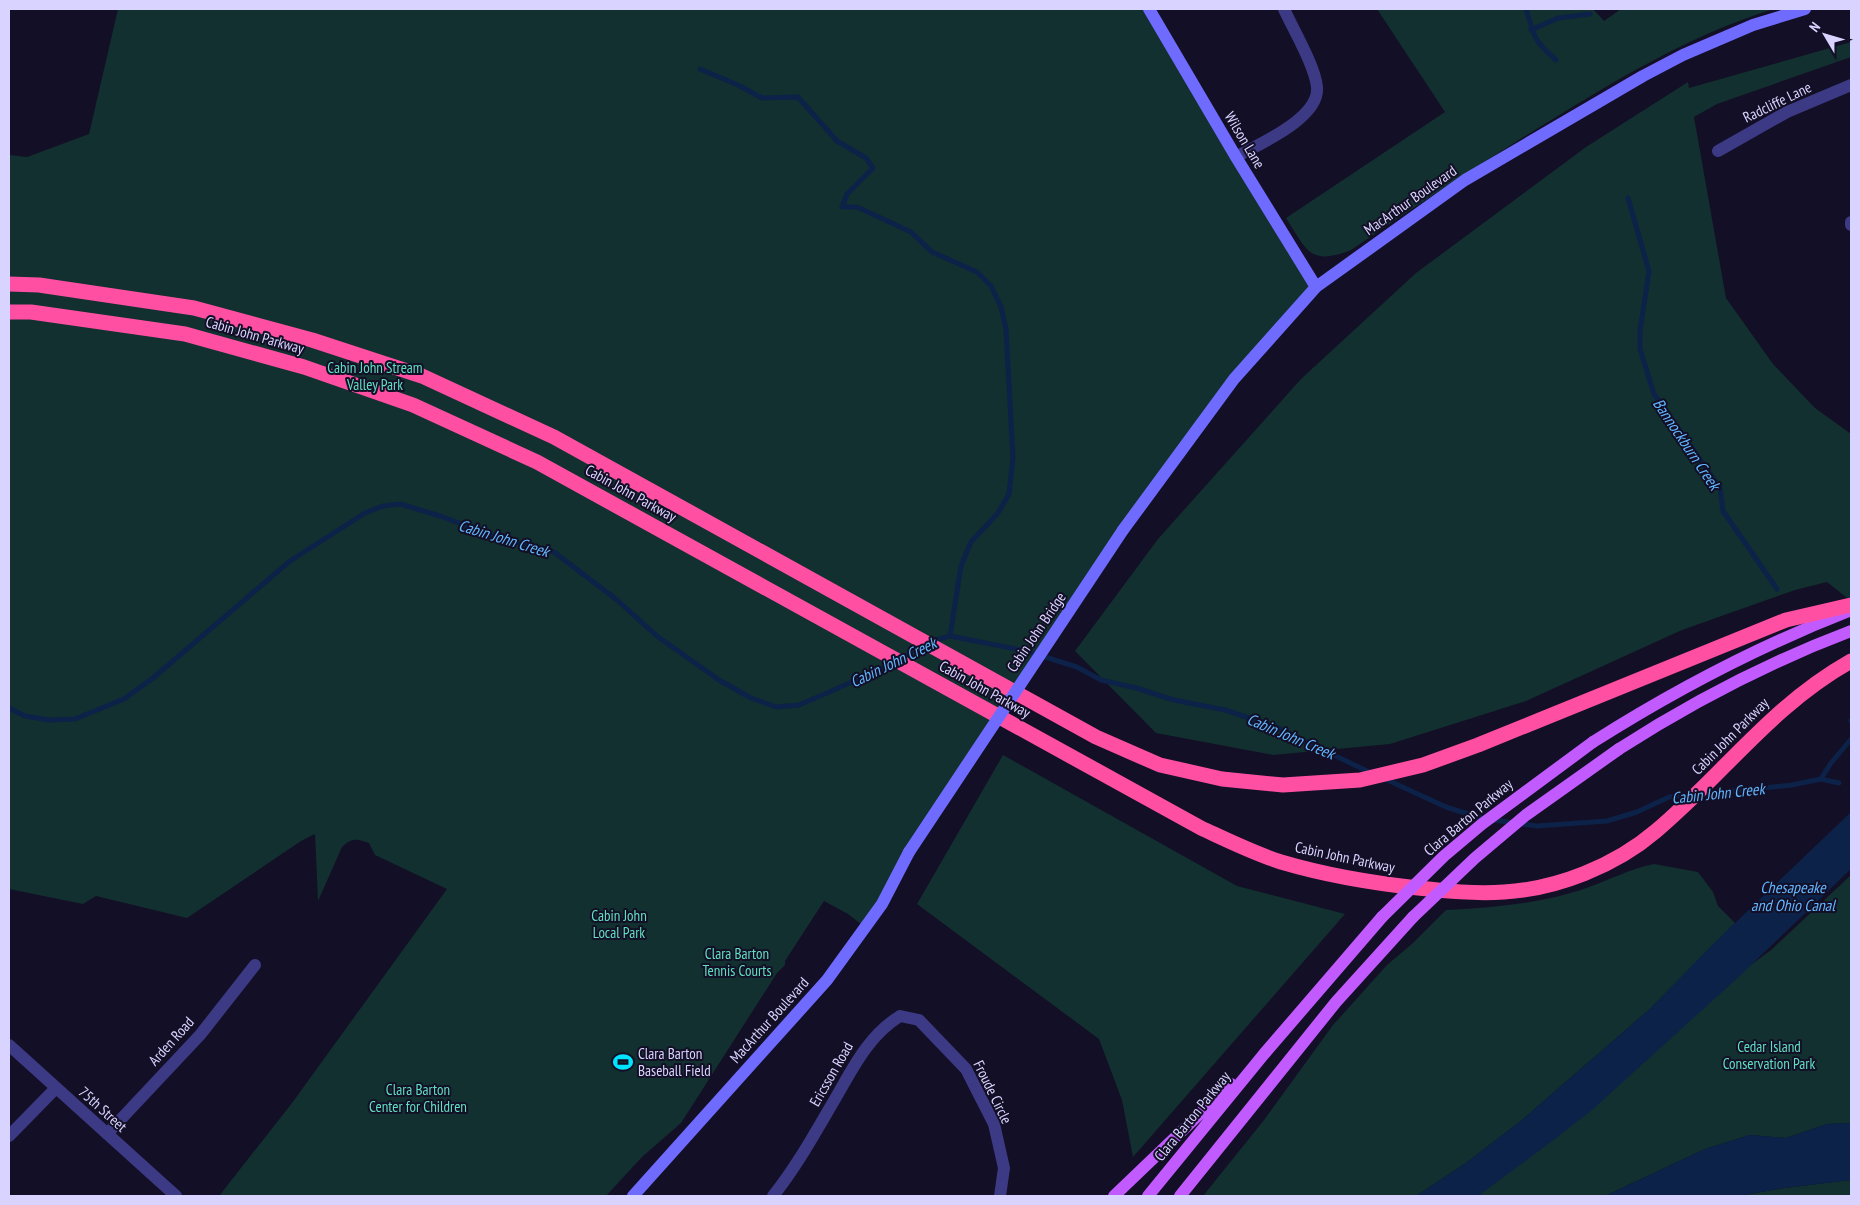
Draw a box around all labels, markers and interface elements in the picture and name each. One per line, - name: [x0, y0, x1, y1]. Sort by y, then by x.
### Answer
- north arrow: [1800, 10, 1850, 60]
- text: N: [1805, 18, 1824, 36]
- street label: Radcliffe Lane: [1740, 77, 1814, 127]
- street label: Wilson Lane: [1221, 108, 1269, 172]
- street label: MacArthur Boulevard: [1360, 161, 1460, 239]
- street label: Cabin John Parkway: [204, 312, 307, 358]
- park label: Cabin John Stream Valley Park: [327, 358, 423, 394]
- water label: Bannockburn Creek: [1649, 394, 1726, 495]
- street label: Cabin John Parkway: [582, 460, 680, 526]
- water label: Cabin John Creek: [456, 515, 553, 562]
- street label: Cabin John Bridge: [1002, 588, 1070, 676]
- water label: Cabin John Creek: [847, 632, 941, 691]
- street label: Cabin John Parkway: [936, 656, 1034, 722]
- street label: Cabin John Parkway: [1687, 693, 1773, 779]
- water label: Cabin John Creek: [1244, 709, 1340, 764]
- street label: Clara Barton Parkway: [1420, 774, 1517, 860]
- water label: Cabin John Creek: [1671, 778, 1767, 808]
- street label: Cabin John Parkway: [1293, 837, 1397, 877]
- water label: Chesapeake and Ohio Canal: [1751, 877, 1836, 915]
- park label: Cabin John Local Park: [591, 906, 647, 942]
- park label: Clara Barton Tennis Courts: [702, 944, 772, 980]
- street label: MacArthur Boulevard: [726, 973, 812, 1067]
- street label: Arden Road: [144, 1013, 198, 1069]
- park label: Cedar Island Conservation Park: [1723, 1037, 1815, 1073]
- street label: Ericsson Road: [805, 1038, 857, 1110]
- place label: Clara Barton Baseball Field: [638, 1044, 711, 1080]
- sports icon: Clara Barton Baseball Field: [612, 1051, 634, 1073]
- street label: Froude Circle: [969, 1057, 1017, 1127]
- street label: Clara Barton Parkway: [1150, 1067, 1234, 1165]
- park label: Clara Barton Center for Children: [369, 1080, 467, 1116]
- street label: 75th Street: [75, 1082, 131, 1136]

